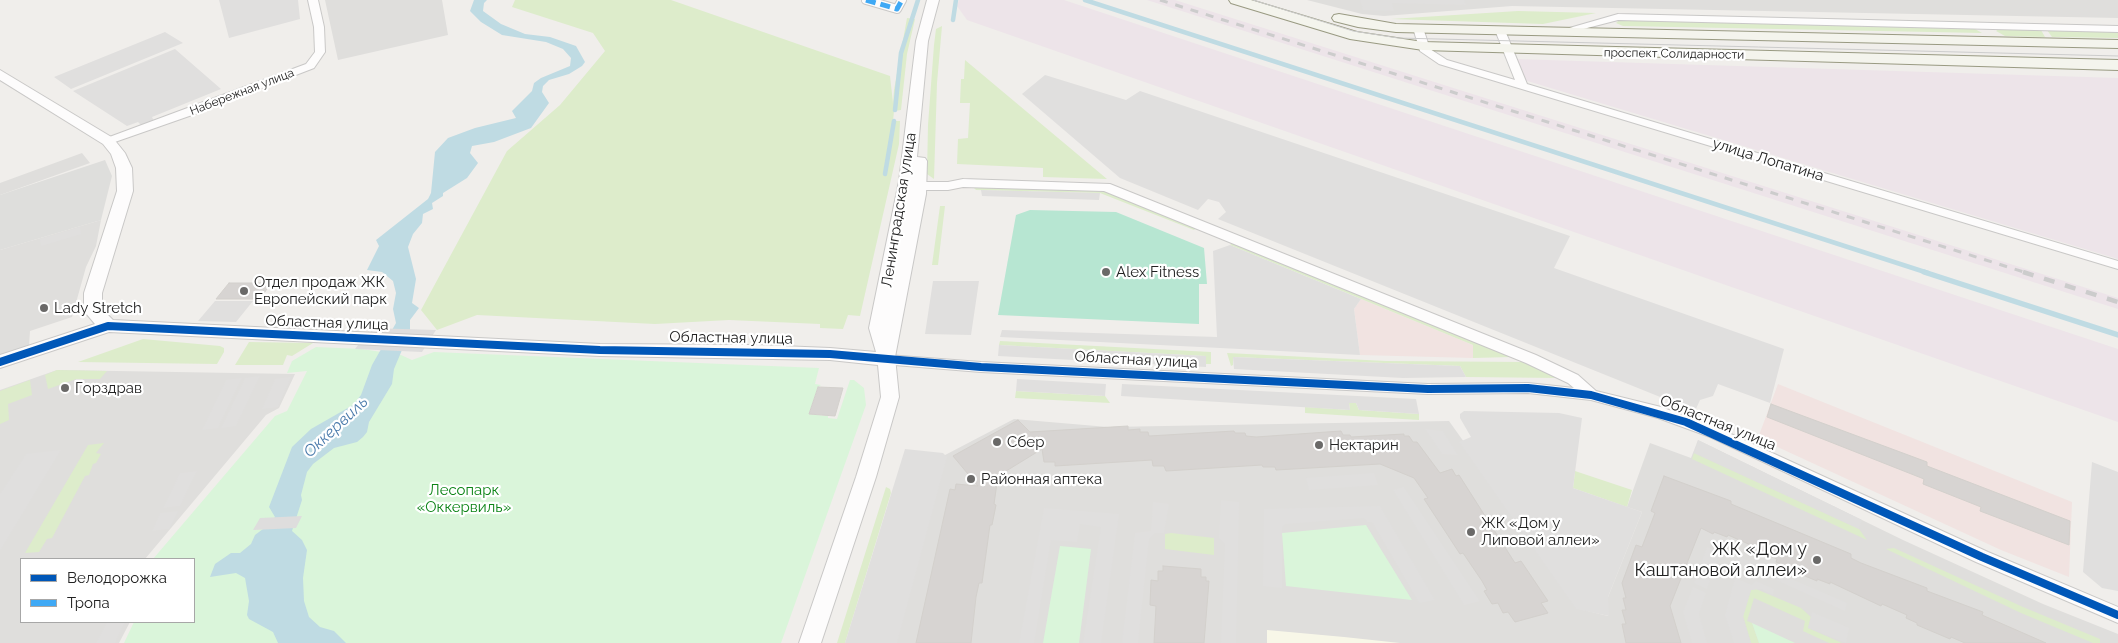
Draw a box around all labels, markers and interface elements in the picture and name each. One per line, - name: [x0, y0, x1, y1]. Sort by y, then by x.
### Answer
- street label: проспект Солидарности: [1604, 46, 1744, 62]
- street label: Набережная улица: [188, 66, 296, 118]
- street label: Ленинградская улица: [878, 131, 920, 289]
- street label: улица Лопатина: [1710, 134, 1826, 186]
- place label: Alex Fitness: [1116, 263, 1199, 281]
- marker: Alex Fitness: [1100, 266, 1112, 278]
- place label: Отдел продаж ЖК Европейский парк: [254, 273, 387, 308]
- marker: Отдел продаж ЖК Европейский парк: [238, 285, 250, 297]
- place label: Lady Stretch: [54, 299, 142, 317]
- marker: Lady Stretch: [38, 302, 50, 314]
- street label: Областная улица: [265, 312, 389, 334]
- street label: Областная улица: [669, 328, 793, 348]
- street label: Областная улица: [1074, 348, 1198, 372]
- place label: Горздрав: [75, 379, 142, 397]
- marker: Горздрав: [59, 382, 71, 394]
- water label: Оккервиль: [300, 392, 372, 462]
- street label: Областная улица: [1657, 392, 1779, 454]
- place label: Сбер: [1007, 433, 1044, 451]
- marker: Сбер: [991, 436, 1003, 448]
- place label: Нектарин: [1329, 436, 1399, 454]
- marker: Нектарин: [1313, 439, 1325, 451]
- place label: Районная аптека: [981, 470, 1102, 488]
- marker: Районная аптека: [965, 473, 977, 485]
- park label: Лесопарк «Оккервиль»: [417, 481, 511, 516]
- place label: ЖК «Дом у Липовой аллеи»: [1481, 514, 1599, 549]
- marker: ЖК «Дом у Липовой аллеи»: [1465, 526, 1477, 538]
- place label: ЖК «Дом у Каштановой аллеи»: [1634, 539, 1807, 582]
- marker: ЖК «Дом у Каштановой аллеи»: [1811, 554, 1823, 566]
- legend: [20, 558, 195, 623]
- text: Велодорожка: [67, 569, 167, 587]
- text: Тропа: [67, 594, 110, 612]

